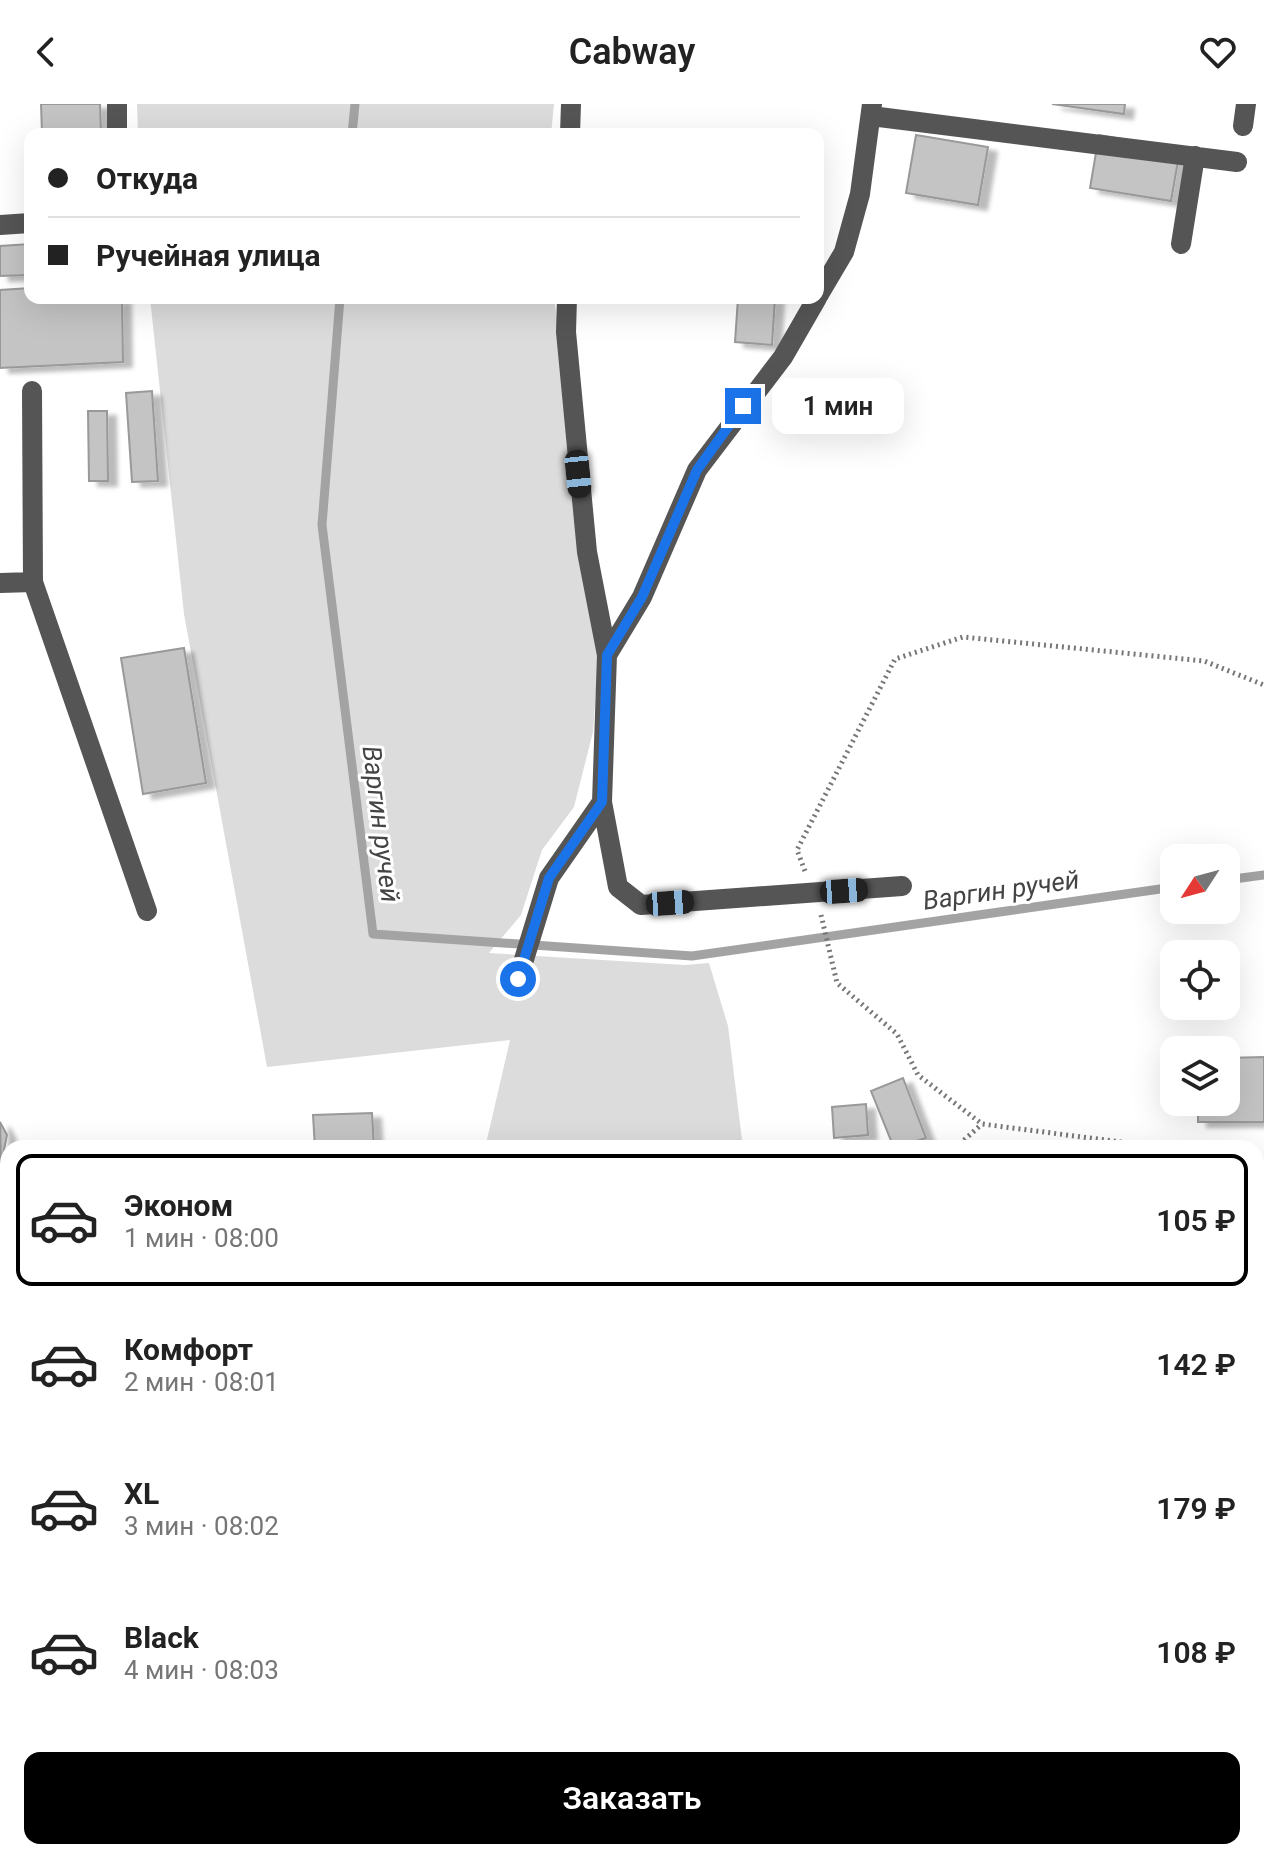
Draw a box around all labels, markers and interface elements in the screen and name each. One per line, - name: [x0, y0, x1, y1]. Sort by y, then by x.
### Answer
- icon: back: [24, 30, 68, 74]
- icon: heart: [1196, 30, 1240, 74]
- text: Cabway: [569, 31, 695, 73]
- text: Откуда: [96, 161, 198, 196]
- text: Ручейная улица: [96, 238, 321, 273]
- callout: 1 мин: [771, 378, 903, 434]
- route end: [725, 388, 761, 424]
- text: 1 мин: [803, 391, 873, 421]
- car: [564, 449, 592, 499]
- water label: Варгин ручей: [357, 744, 405, 904]
- north arrow: [1160, 844, 1240, 924]
- map controls: [1160, 844, 1240, 1116]
- water label: Варгин ручей: [921, 864, 1081, 916]
- car: [819, 877, 869, 905]
- car: [645, 889, 695, 917]
- button: locate: [1160, 940, 1240, 1020]
- route start: [500, 961, 536, 997]
- button: layers: [1160, 1036, 1240, 1116]
- icon: car: [28, 1184, 100, 1256]
- text: Эконом: [124, 1188, 233, 1223]
- text: 105 ₽: [1156, 1203, 1236, 1238]
- text: 1 мин · 08:00: [124, 1223, 279, 1253]
- icon: car: [28, 1328, 100, 1400]
- text: Комфорт: [124, 1332, 253, 1367]
- text: 142 ₽: [1156, 1347, 1236, 1382]
- text: 2 мин · 08:01: [124, 1367, 279, 1397]
- icon: car: [28, 1472, 100, 1544]
- text: XL: [124, 1476, 159, 1511]
- text: 179 ₽: [1156, 1491, 1236, 1526]
- text: 3 мин · 08:02: [124, 1511, 279, 1541]
- icon: car: [28, 1616, 100, 1688]
- text: Black: [124, 1620, 199, 1655]
- text: 108 ₽: [1156, 1635, 1236, 1670]
- text: 4 мин · 08:03: [124, 1655, 279, 1685]
- button: Заказать: [24, 1752, 1240, 1844]

